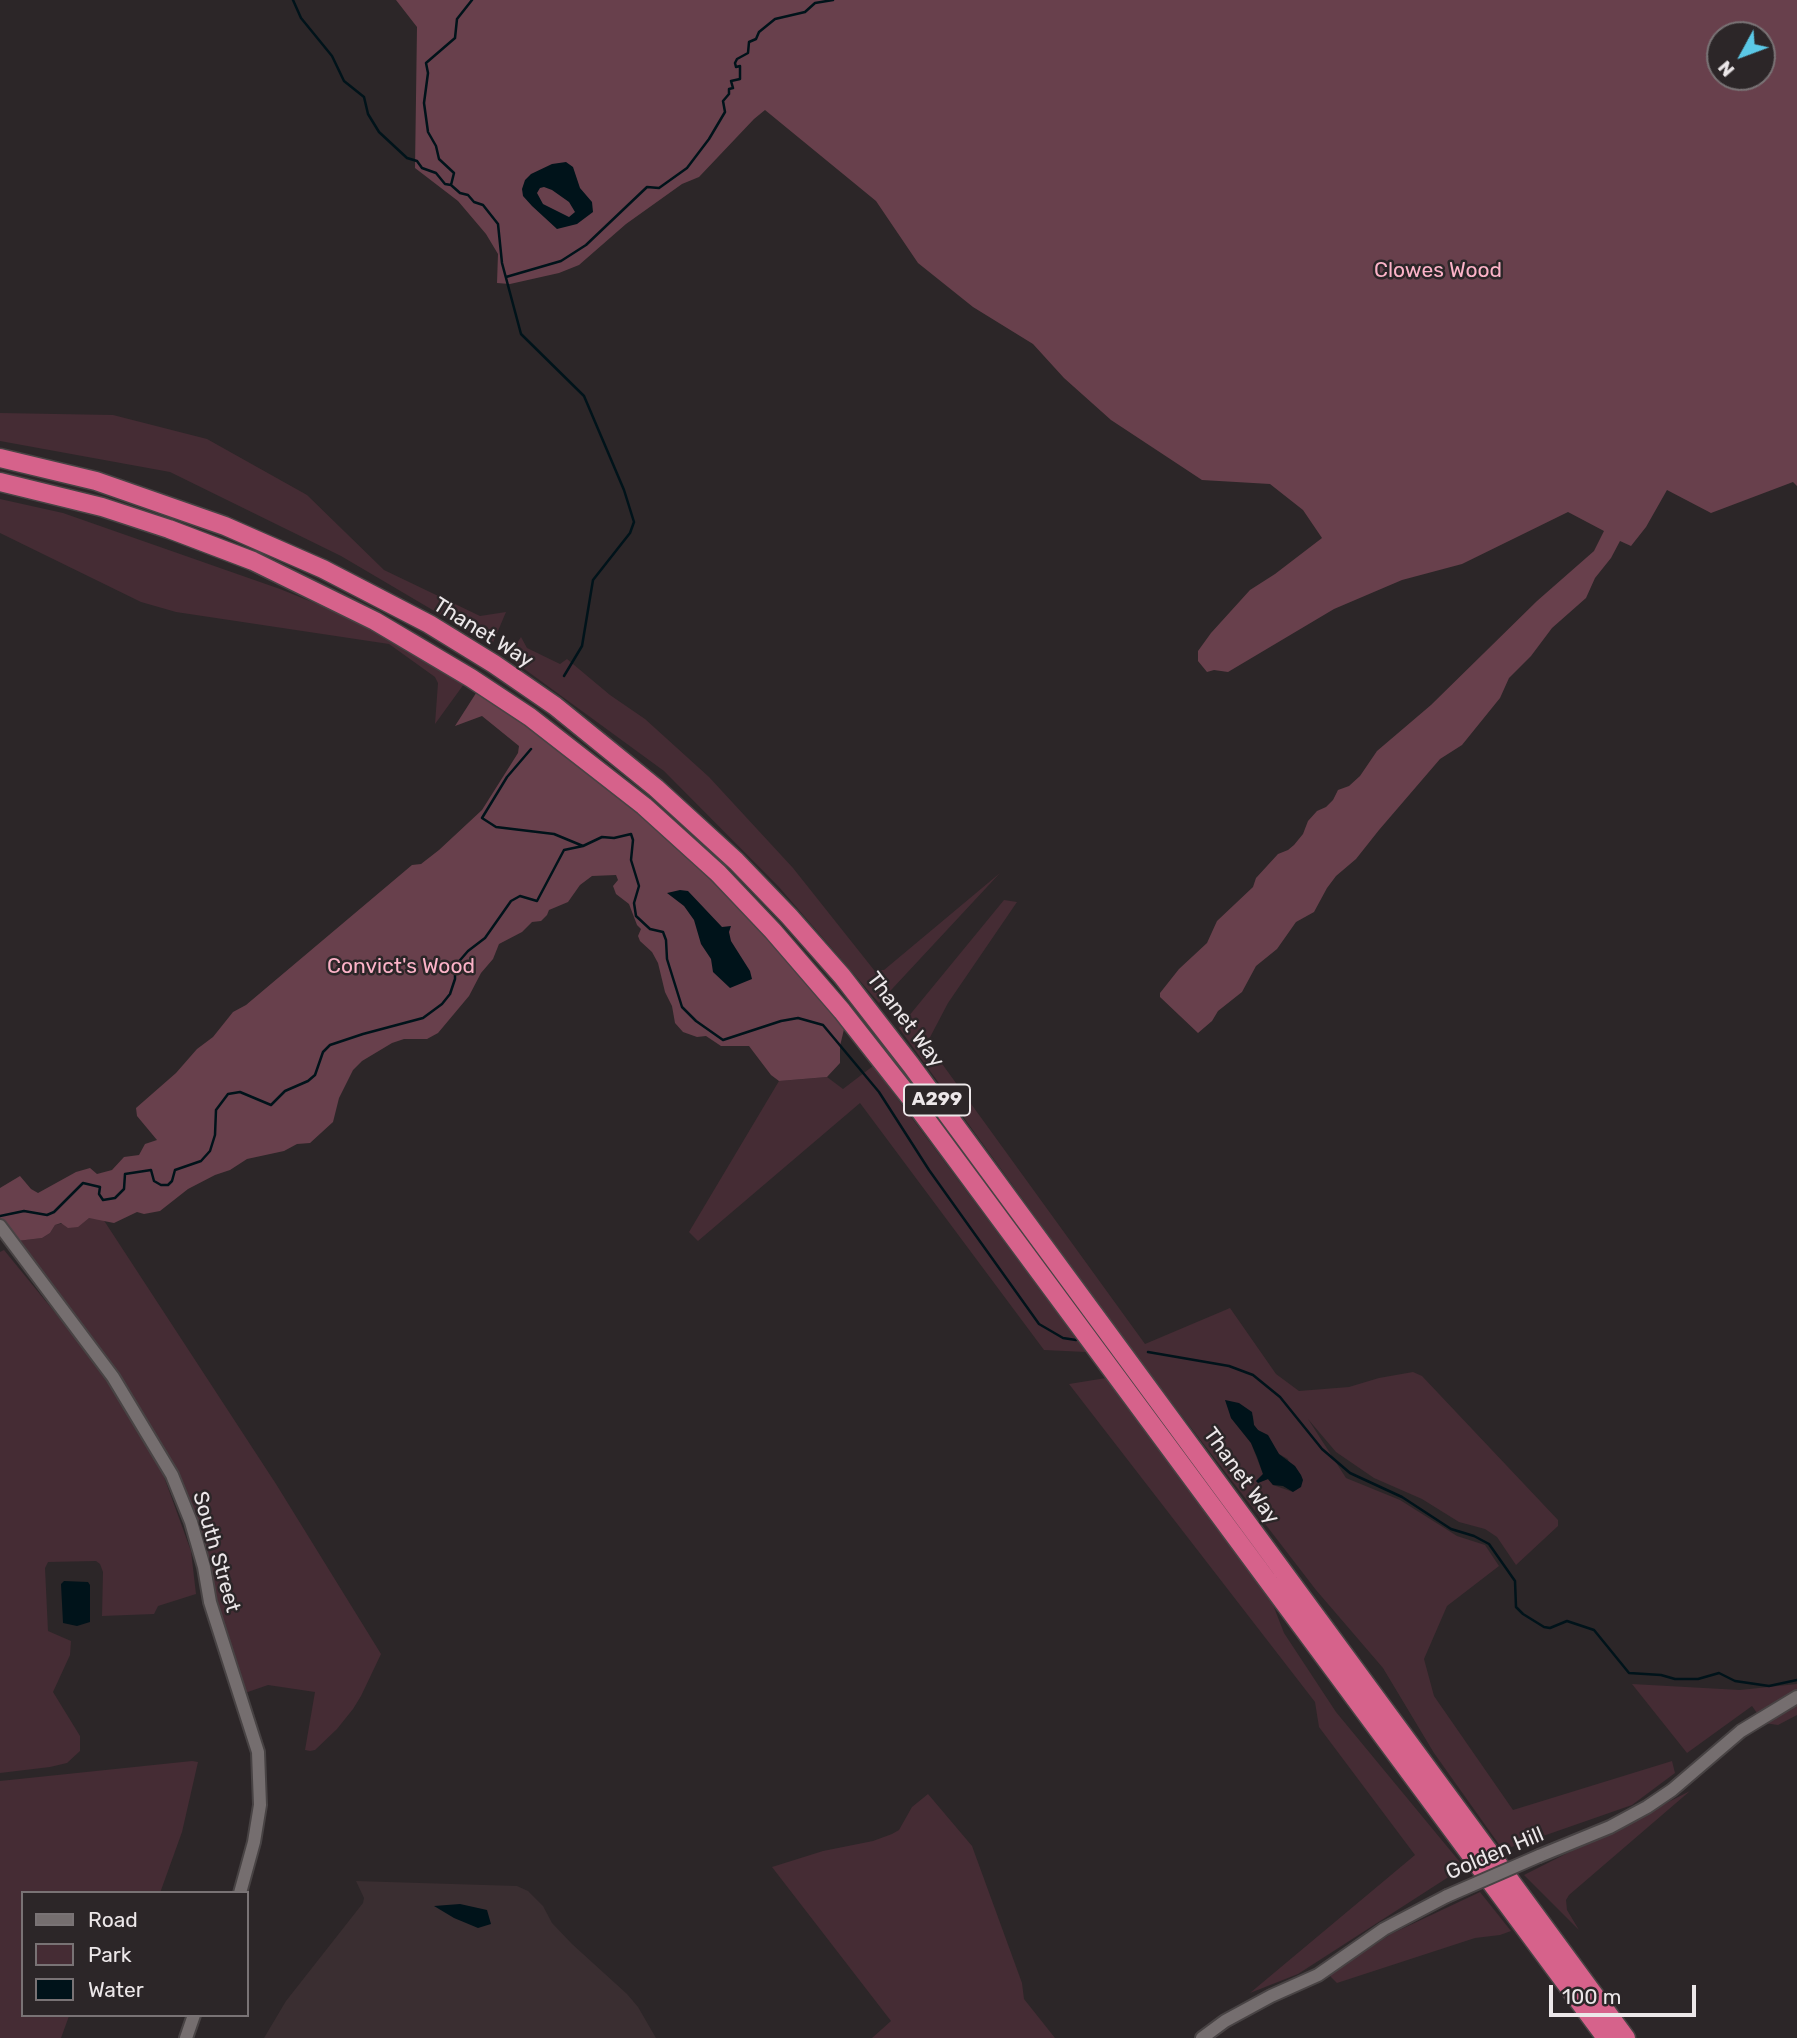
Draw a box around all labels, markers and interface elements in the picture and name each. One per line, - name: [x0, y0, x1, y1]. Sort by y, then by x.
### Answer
- north arrow: [1706, 21, 1776, 91]
- text: N: [1713, 56, 1739, 82]
- park label: Clowes Wood: [1374, 258, 1502, 284]
- street label: Thanet Way: [428, 592, 538, 674]
- park label: Convict's Wood: [327, 954, 475, 980]
- street label: Thanet Way: [861, 967, 949, 1073]
- road number: A299: [904, 1084, 970, 1116]
- street label: Thanet Way: [1198, 1423, 1284, 1529]
- street label: South Street: [187, 1489, 245, 1615]
- street label: Golden Hill: [1442, 1822, 1548, 1886]
- legend: [21, 1891, 248, 2017]
- text: Road: [88, 1907, 138, 1932]
- text: Park: [88, 1942, 132, 1967]
- scale bar: [1552, 1972, 1699, 2016]
- text: Water: [88, 1977, 144, 2002]
- text: 100 m: [1562, 1984, 1621, 2009]

